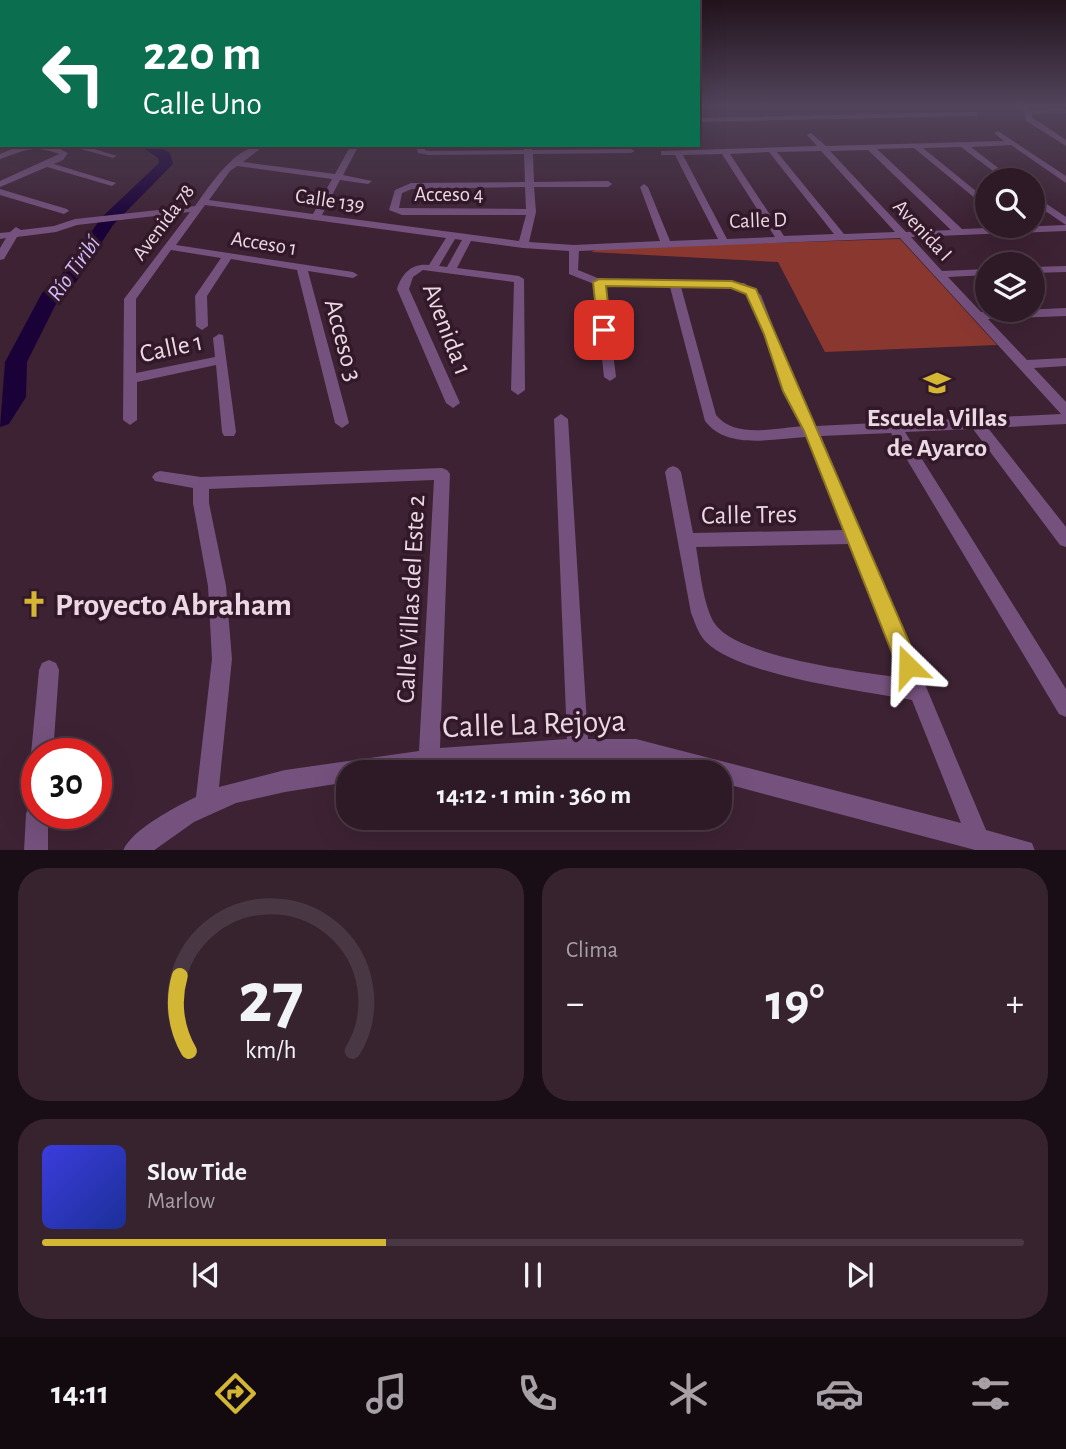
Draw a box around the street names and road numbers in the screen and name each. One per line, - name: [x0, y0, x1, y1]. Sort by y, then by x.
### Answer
- street label: Avenida 78: [128, 181, 198, 264]
- street label: Acceso 4: [414, 184, 484, 205]
- street label: Calle 139: [294, 185, 366, 216]
- street label: Avenida I: [889, 196, 956, 265]
- street label: Calle D: [729, 209, 787, 232]
- street label: Acceso 1: [229, 228, 298, 259]
- street label: Avenida 1: [418, 280, 476, 379]
- street label: Acceso 3: [320, 296, 366, 384]
- street label: Calle 1: [137, 329, 205, 367]
- street label: Calle Villas del Este 2: [393, 494, 429, 704]
- street label: Calle Tres: [701, 501, 797, 529]
- street label: Calle La Rejoya: [442, 705, 626, 743]

